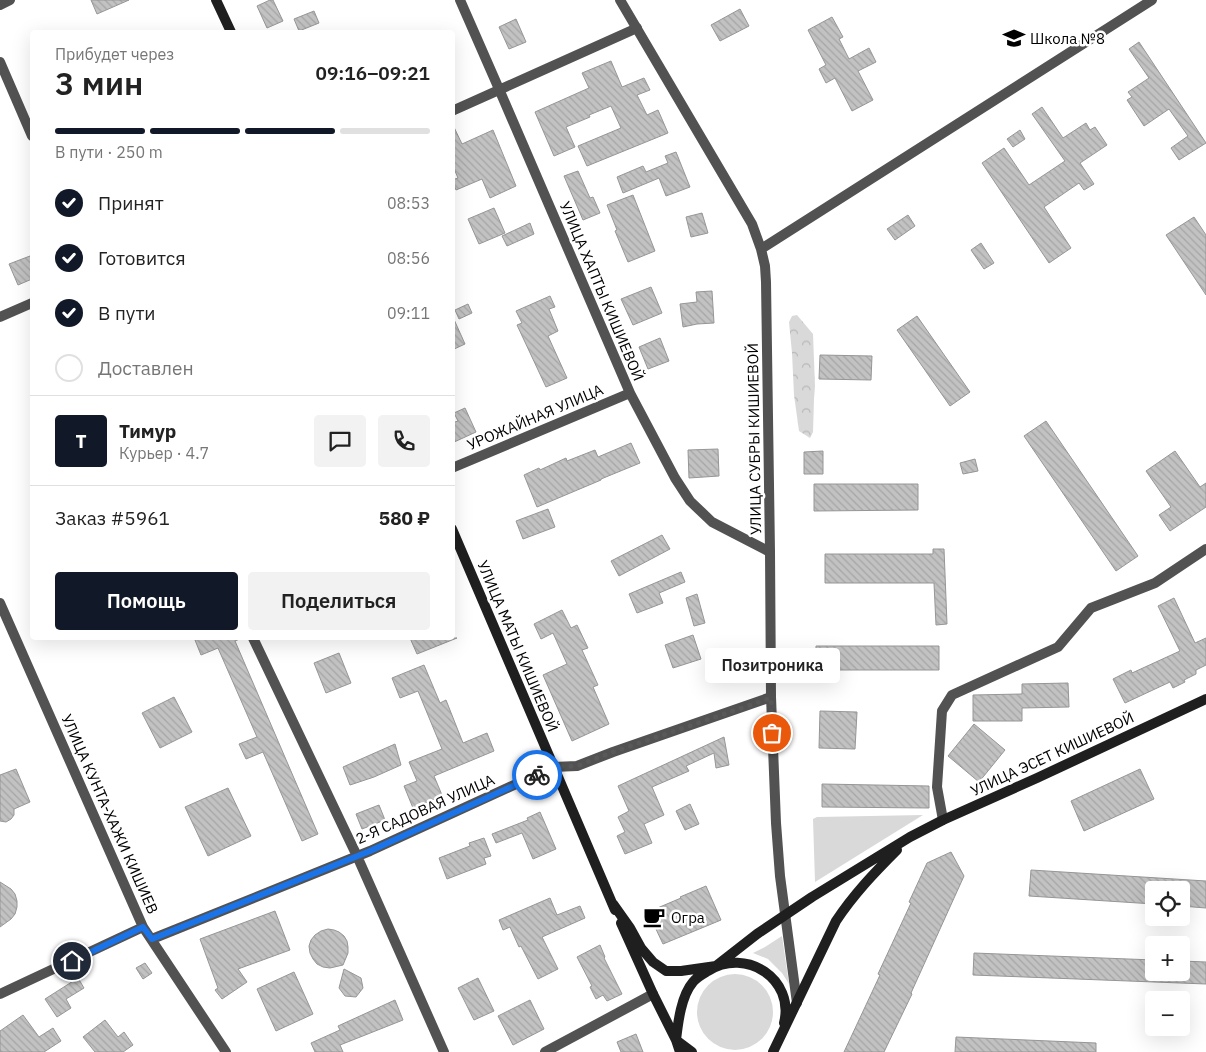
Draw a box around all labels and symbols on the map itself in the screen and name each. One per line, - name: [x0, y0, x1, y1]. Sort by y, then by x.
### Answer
- school or university icon: Школа №8: [1001, 25, 1027, 51]
- place label: Школа №8: [1030, 29, 1105, 48]
- street label: УЛИЦА ХАПТЫ КИШИЕВОЙ: [556, 198, 648, 384]
- street label: УЛИЦА СУБРЫ КИШИЕВОЙ: [743, 343, 765, 535]
- street label: УРОЖАЙНАЯ УЛИЦА: [464, 380, 606, 454]
- street label: УЛИЦА МАТЫ КИШИЕВОЙ: [473, 557, 563, 735]
- callout: Позитроника: [704, 648, 840, 683]
- street label: УЛИЦА ЭСЕТ КИШИЕВОЙ: [967, 708, 1137, 800]
- street label: УЛИЦА КУНТА-ХАЖИ КИШИЕВ: [57, 711, 163, 917]
- pin: [751, 712, 793, 754]
- courier: [512, 750, 562, 800]
- street label: 2-Я САДОВАЯ УЛИЦА: [353, 770, 498, 848]
- cafe icon: Огра: [641, 904, 667, 930]
- place label: Огра: [671, 908, 705, 927]
- pin: [51, 940, 93, 982]

